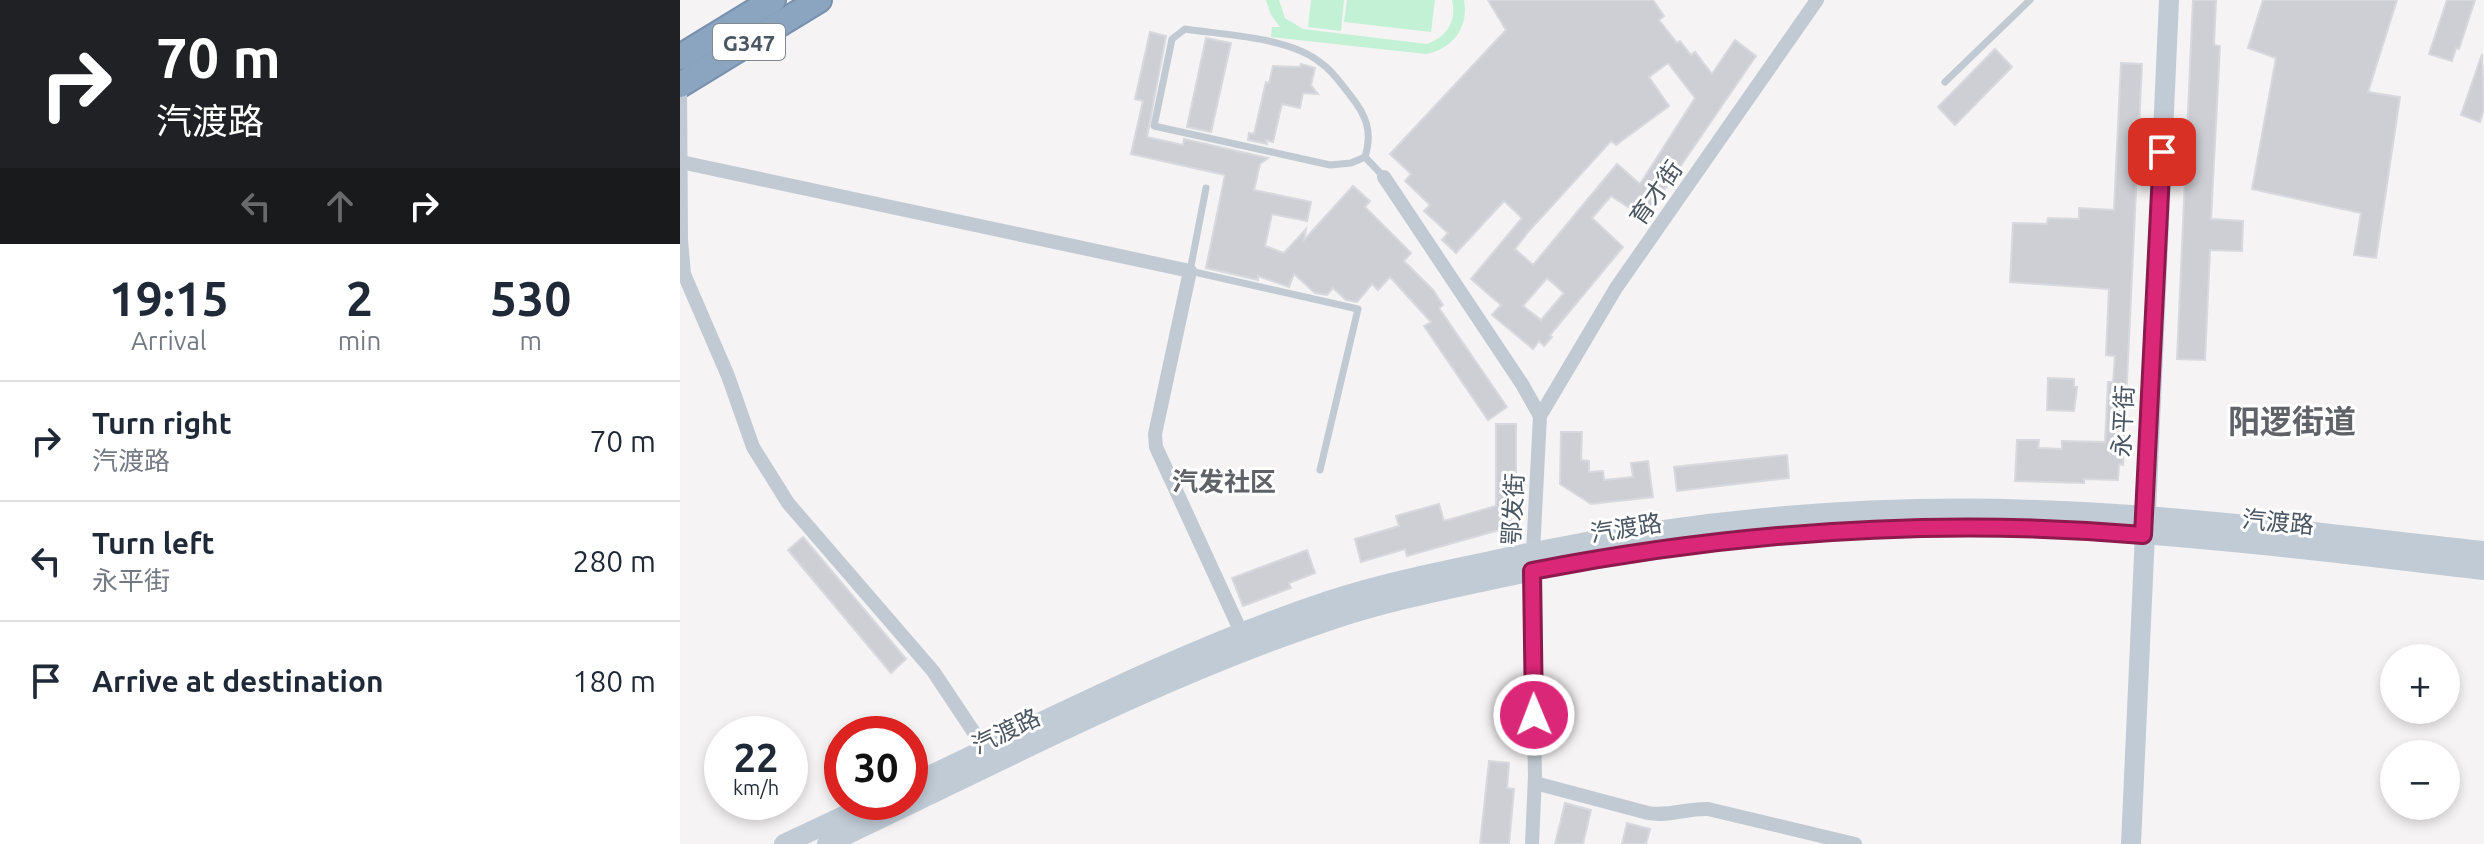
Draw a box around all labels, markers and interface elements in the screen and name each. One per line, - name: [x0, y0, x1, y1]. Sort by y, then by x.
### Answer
- road number: G347: [713, 24, 785, 60]
- text: 70 m: [156, 26, 281, 89]
- icon: right: [24, 32, 128, 136]
- text: 汽渡路: [156, 100, 264, 141]
- pin: [2128, 118, 2196, 186]
- icon: arrive: [2140, 130, 2184, 174]
- street label: 育才街: [1624, 156, 1688, 230]
- icon: left: [234, 184, 278, 228]
- icon: ahead: [318, 184, 362, 228]
- icon: right: [402, 184, 446, 228]
- text: 19:15: [109, 271, 229, 325]
- text: 2: [346, 271, 373, 325]
- text: 530: [490, 271, 571, 325]
- text: Arrival: [131, 326, 207, 355]
- text: min: [338, 326, 381, 355]
- text: m: [519, 326, 542, 355]
- street label: 永平街: [2108, 384, 2138, 458]
- district label: 阳逻街道: [2228, 403, 2356, 439]
- text: Turn right: [92, 406, 232, 440]
- icon: right: [24, 419, 68, 463]
- text: 70 m: [589, 424, 656, 458]
- text: 汽渡路: [92, 446, 170, 475]
- district label: 汽发社区: [1172, 467, 1276, 496]
- street label: 鄂发街: [1498, 472, 1528, 546]
- street label: 汽渡路: [2241, 505, 2315, 539]
- street label: 汽渡路: [1588, 509, 1664, 547]
- text: Turn left: [92, 526, 214, 560]
- icon: left: [24, 539, 68, 583]
- text: 280 m: [572, 544, 656, 578]
- text: 永平街: [92, 566, 170, 595]
- map controls: [2380, 644, 2460, 820]
- button: +: [2380, 644, 2460, 724]
- icon: arrive: [24, 659, 68, 703]
- text: Arrive at destination: [92, 664, 384, 698]
- text: 180 m: [572, 664, 656, 698]
- position arrow: [1492, 673, 1576, 757]
- street label: 汽渡路: [968, 703, 1044, 759]
- speed limit sign: 30: [824, 716, 928, 820]
- text: 22: [733, 735, 779, 780]
- button: −: [2380, 740, 2460, 820]
- text: km/h: [733, 776, 779, 799]

